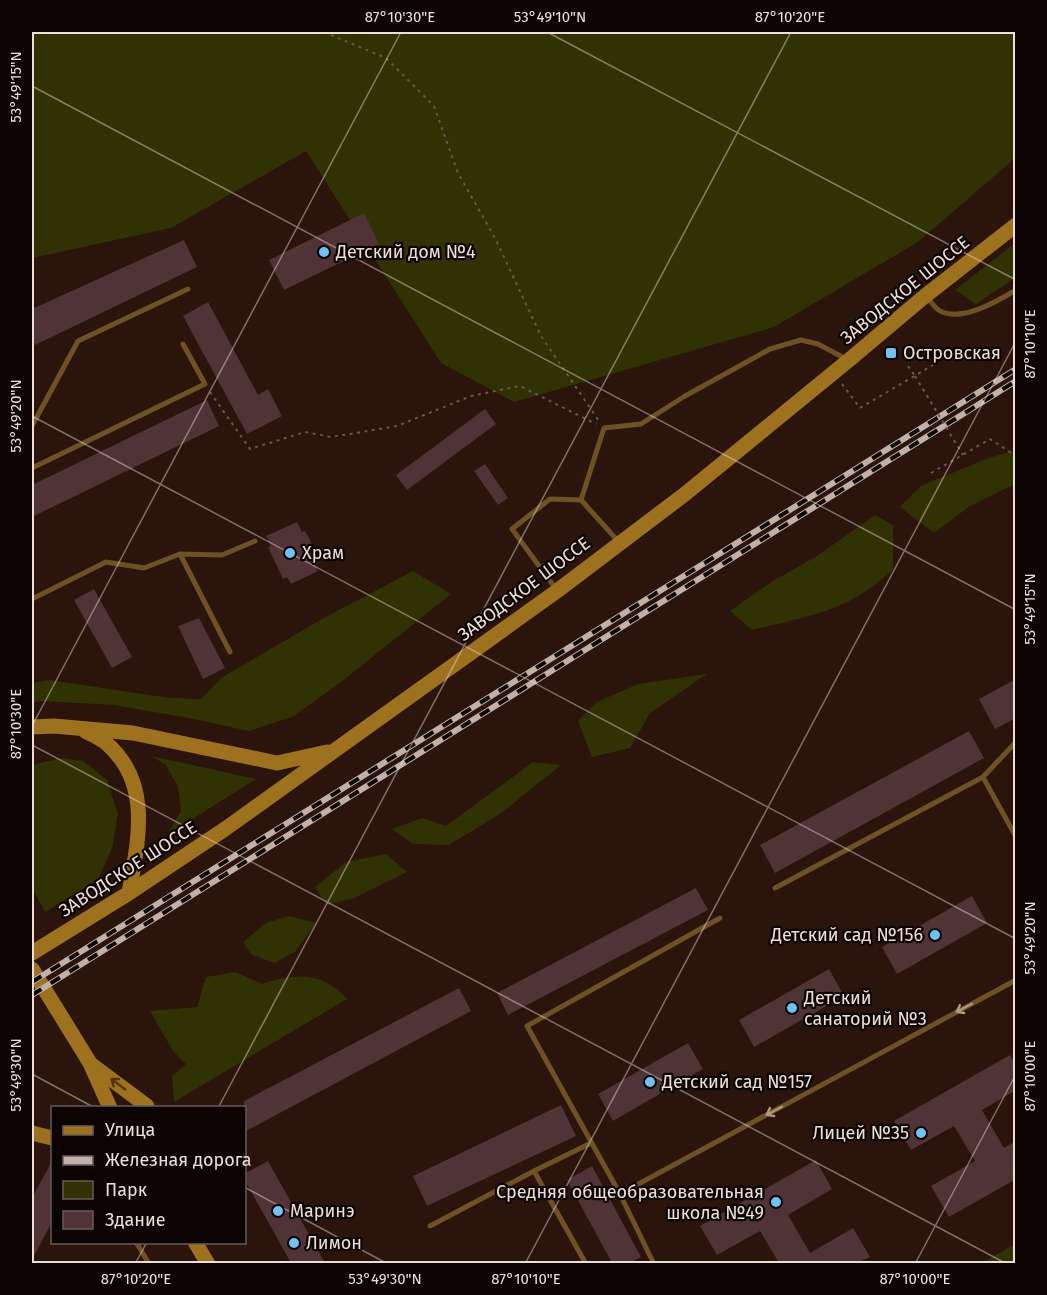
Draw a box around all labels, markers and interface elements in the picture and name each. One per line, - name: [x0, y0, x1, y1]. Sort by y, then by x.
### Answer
- text: 87°10'30"E: [365, 8, 435, 26]
- text: 53°49'10"N: [514, 8, 586, 26]
- text: 87°10'20"E: [755, 8, 825, 26]
- text: 53°49'15"N: [7, 51, 25, 123]
- street label: ЗАВОДСКОЕ ШОССЕ: [836, 231, 974, 349]
- place label: Детский дом №4: [335, 241, 476, 263]
- marker: Детский дом №4: [317, 245, 331, 259]
- text: 87°10'10"E: [1021, 309, 1039, 379]
- place label: Островская: [903, 342, 1001, 364]
- marker: Островская: [884, 346, 898, 360]
- text: 53°49'20"N: [7, 379, 25, 453]
- street label: ЗАВОДСКОЕ ШОССЕ: [454, 532, 594, 646]
- place label: Храм: [302, 542, 344, 564]
- marker: Храм: [283, 546, 297, 560]
- text: 53°49'15"N: [1021, 573, 1039, 645]
- text: 87°10'30"E: [7, 689, 25, 759]
- street label: ЗАВОДСКОЕ ШОССЕ: [55, 816, 201, 922]
- text: 53°49'20"N: [1021, 901, 1039, 975]
- place label: Детский сад №156: [770, 924, 923, 946]
- marker: Детский сад №156: [928, 928, 942, 942]
- place label: Детский санаторий №3: [803, 987, 927, 1030]
- marker: Детский санаторий №3: [785, 1001, 799, 1015]
- one-way arrow: [956, 1002, 973, 1014]
- text: 53°49'30"N: [7, 1038, 25, 1112]
- text: 87°10'00"E: [1021, 1040, 1039, 1112]
- place label: Детский сад №157: [661, 1071, 812, 1093]
- marker: Детский сад №157: [643, 1075, 657, 1089]
- one-way arrow: [111, 1078, 127, 1091]
- one-way arrow: [766, 1105, 783, 1117]
- legend: [51, 1106, 246, 1244]
- text: Улица: [105, 1119, 155, 1141]
- place label: Лицей №35: [812, 1122, 909, 1144]
- marker: Лицей №35: [914, 1126, 928, 1140]
- text: Железная дорога: [105, 1149, 252, 1171]
- text: Парк: [105, 1179, 148, 1201]
- place label: Средняя общеобразовательная школа №49: [496, 1181, 764, 1224]
- marker: Средняя общеобразовательная школа №49: [769, 1195, 783, 1209]
- place label: Маринэ: [290, 1200, 355, 1222]
- marker: Маринэ: [271, 1204, 285, 1218]
- text: Здание: [105, 1209, 166, 1231]
- place label: Лимон: [306, 1232, 362, 1254]
- marker: Лимон: [287, 1236, 301, 1250]
- text: 87°10'20"E: [101, 1270, 171, 1288]
- text: 53°49'30"N: [348, 1270, 422, 1288]
- text: 87°10'10"E: [491, 1270, 561, 1288]
- text: 87°10'00"E: [879, 1270, 951, 1288]

